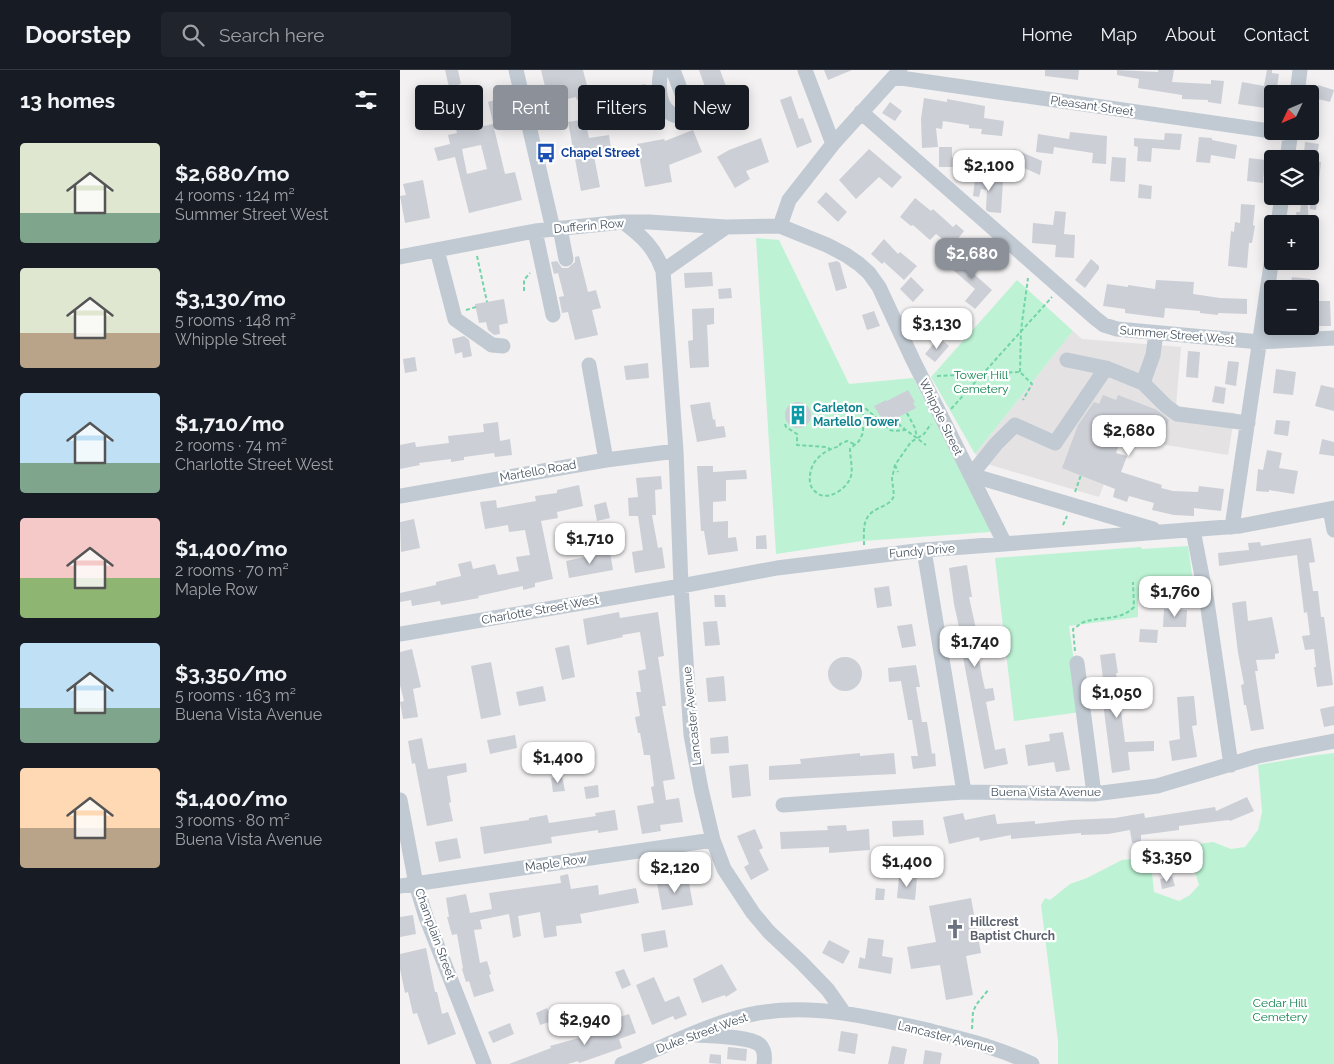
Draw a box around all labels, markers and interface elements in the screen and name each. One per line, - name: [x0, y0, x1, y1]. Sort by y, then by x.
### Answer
- search box: [161, 12, 511, 57]
- text: Doorstep: [25, 20, 131, 49]
- icon: search: [179, 21, 207, 49]
- text: Search here: [219, 24, 325, 46]
- text: Home: [1021, 24, 1072, 45]
- text: Map: [1100, 24, 1137, 45]
- text: About: [1165, 24, 1216, 45]
- text: Contact: [1244, 24, 1309, 45]
- chip: Buy: [415, 85, 483, 130]
- chip: Rent: [493, 85, 568, 130]
- chip: Filters: [578, 85, 665, 130]
- chip: New: [675, 85, 749, 130]
- north arrow: [1264, 85, 1319, 140]
- map controls: [1264, 85, 1319, 335]
- icon: filters: [352, 86, 380, 114]
- text: 13 homes: [20, 88, 115, 113]
- street label: Pleasant Street: [1049, 93, 1135, 119]
- bus stop icon: Chapel Street: [535, 142, 557, 164]
- place label: Chapel Street: [561, 146, 640, 160]
- pin: $2,100: [948, 150, 1030, 192]
- button: layers: [1264, 150, 1319, 205]
- text: $2,100: [964, 156, 1014, 175]
- text: $2,680/mo: [175, 161, 289, 186]
- icon: home: [60, 163, 120, 223]
- text: 4 rooms · 124 m²: [175, 186, 295, 205]
- text: Summer Street West: [175, 205, 328, 224]
- button: +: [1264, 215, 1319, 270]
- street label: Dufferin Row: [553, 216, 625, 236]
- pin: $2,680: [931, 238, 1013, 280]
- text: $2,680: [946, 244, 998, 263]
- button: −: [1264, 280, 1319, 335]
- text: $3,130/mo: [175, 286, 286, 311]
- icon: home: [60, 288, 120, 348]
- pin: $3,130: [896, 308, 978, 350]
- text: 5 rooms · 148 m²: [175, 311, 296, 330]
- text: $3,130: [912, 314, 962, 333]
- street label: Summer Street West: [1119, 323, 1235, 347]
- text: Whipple Street: [175, 330, 286, 349]
- park label: Tower Hill Cemetery: [954, 368, 1009, 396]
- street label: Whipple Street: [916, 376, 966, 458]
- place label: Carleton Martello Tower: [813, 401, 899, 429]
- building icon: Carleton Martello Tower: [787, 404, 809, 426]
- text: $1,710/mo: [175, 411, 284, 436]
- icon: home: [60, 413, 120, 473]
- pin: $2,680: [1088, 414, 1170, 457]
- text: $2,680: [1103, 421, 1155, 440]
- text: 2 rooms · 74 m²: [175, 436, 287, 455]
- text: Charlotte Street West: [175, 455, 333, 474]
- street label: Martello Road: [499, 457, 577, 485]
- pin: $1,710: [549, 522, 631, 565]
- text: $1,710: [566, 529, 614, 548]
- text: $1,400/mo: [175, 536, 287, 561]
- icon: home: [60, 538, 120, 598]
- street label: Fundy Drive: [888, 541, 956, 561]
- text: 2 rooms · 70 m²: [175, 561, 289, 580]
- pin: $1,760: [1134, 576, 1216, 618]
- text: Maple Row: [175, 580, 258, 599]
- text: $1,760: [1150, 582, 1200, 601]
- street label: Charlotte Street West: [480, 593, 600, 627]
- pin: $1,740: [934, 626, 1016, 668]
- text: $1,740: [951, 632, 999, 651]
- text: $3,350/mo: [175, 661, 287, 686]
- icon: home: [60, 663, 120, 723]
- street label: Lancaster Avenue: [680, 666, 704, 766]
- pin: $1,050: [1076, 676, 1158, 719]
- text: $1,050: [1092, 683, 1142, 702]
- text: 5 rooms · 163 m²: [175, 686, 296, 705]
- text: Buena Vista Avenue: [175, 705, 322, 724]
- pin: $1,400: [517, 742, 599, 784]
- text: $1,400: [533, 748, 583, 767]
- street label: Buena Vista Avenue: [991, 785, 1101, 799]
- text: $1,400/mo: [175, 786, 287, 811]
- icon: home: [60, 788, 120, 848]
- text: 3 rooms · 80 m²: [175, 811, 290, 830]
- text: Buena Vista Avenue: [175, 830, 322, 849]
- pin: $3,350: [1126, 840, 1208, 883]
- pin: $1,400: [866, 846, 948, 888]
- text: $3,350: [1142, 847, 1192, 866]
- street label: Maple Row: [524, 852, 588, 874]
- pin: $2,120: [634, 852, 716, 894]
- text: $1,400: [882, 852, 932, 871]
- text: $2,120: [650, 858, 700, 877]
- street label: Champlain Street: [412, 887, 458, 981]
- place label: Hillcrest Baptist Church: [970, 915, 1055, 943]
- church icon: Hillcrest Baptist Church: [944, 918, 966, 940]
- park label: Cedar Hill Cemetery: [1253, 996, 1308, 1024]
- pin: $2,940: [544, 1004, 626, 1046]
- text: $2,940: [559, 1010, 611, 1029]
- street label: Duke Street West: [654, 1010, 750, 1056]
- street label: Lancaster Avenue: [896, 1018, 996, 1056]

